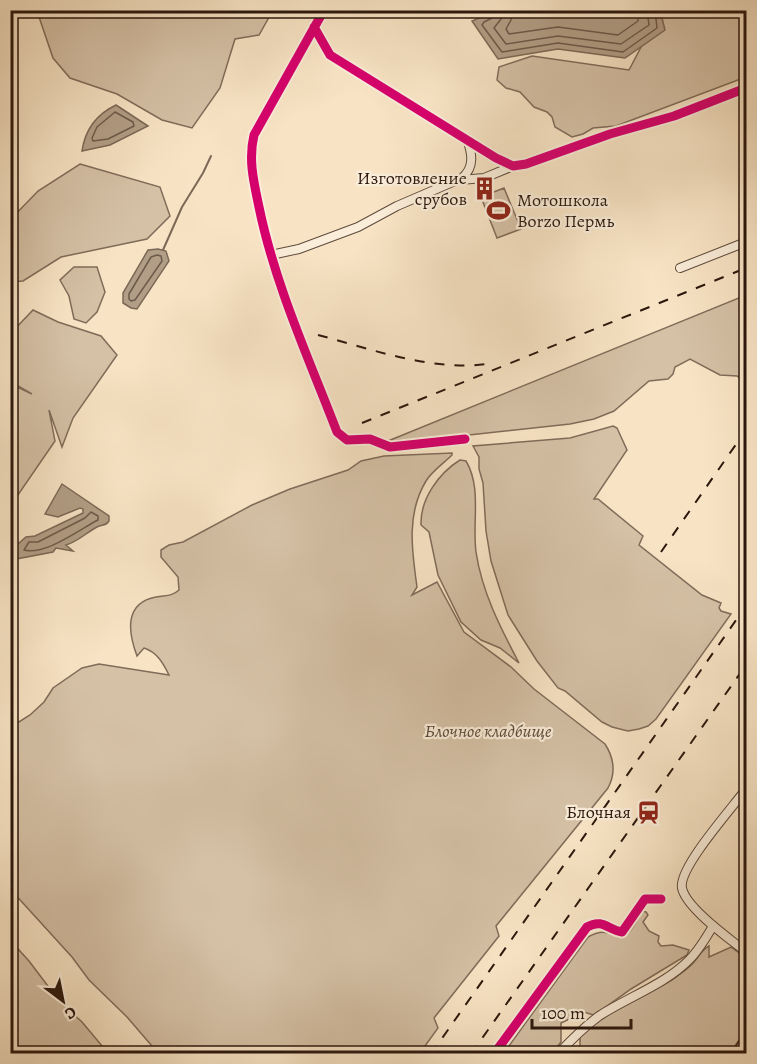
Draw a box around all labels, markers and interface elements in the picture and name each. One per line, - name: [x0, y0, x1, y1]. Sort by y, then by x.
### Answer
- place label: Изготовление срубов: [357, 166, 467, 211]
- building icon: Изготовление срубов: [472, 175, 498, 201]
- place label: Мотошкола Borzo Пермь: [517, 188, 614, 233]
- sports icon: Мотошкола Borzo Пермь: [486, 197, 512, 223]
- park label: Блочное кладбище: [424, 719, 552, 743]
- station icon: Блочная: [636, 799, 662, 825]
- place label: Блочная: [566, 800, 631, 824]
- north arrow: [33, 971, 93, 1031]
- scale bar: [532, 992, 631, 1030]
- text: С: [60, 1001, 80, 1025]
- text: 100 m: [541, 1001, 585, 1025]

